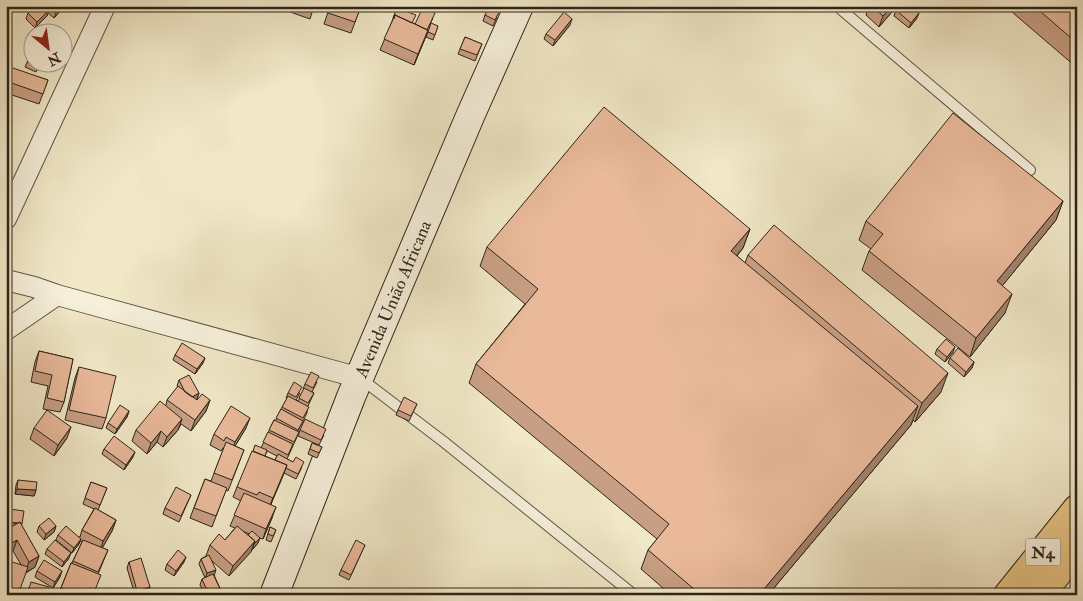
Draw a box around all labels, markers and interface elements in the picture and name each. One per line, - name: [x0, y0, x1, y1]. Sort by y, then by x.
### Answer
- north arrow: [22, 22, 72, 72]
- text: N: [44, 48, 65, 70]
- street label: Avenida União Africana: [350, 216, 437, 382]
- road number: N4: [1026, 538, 1060, 566]

